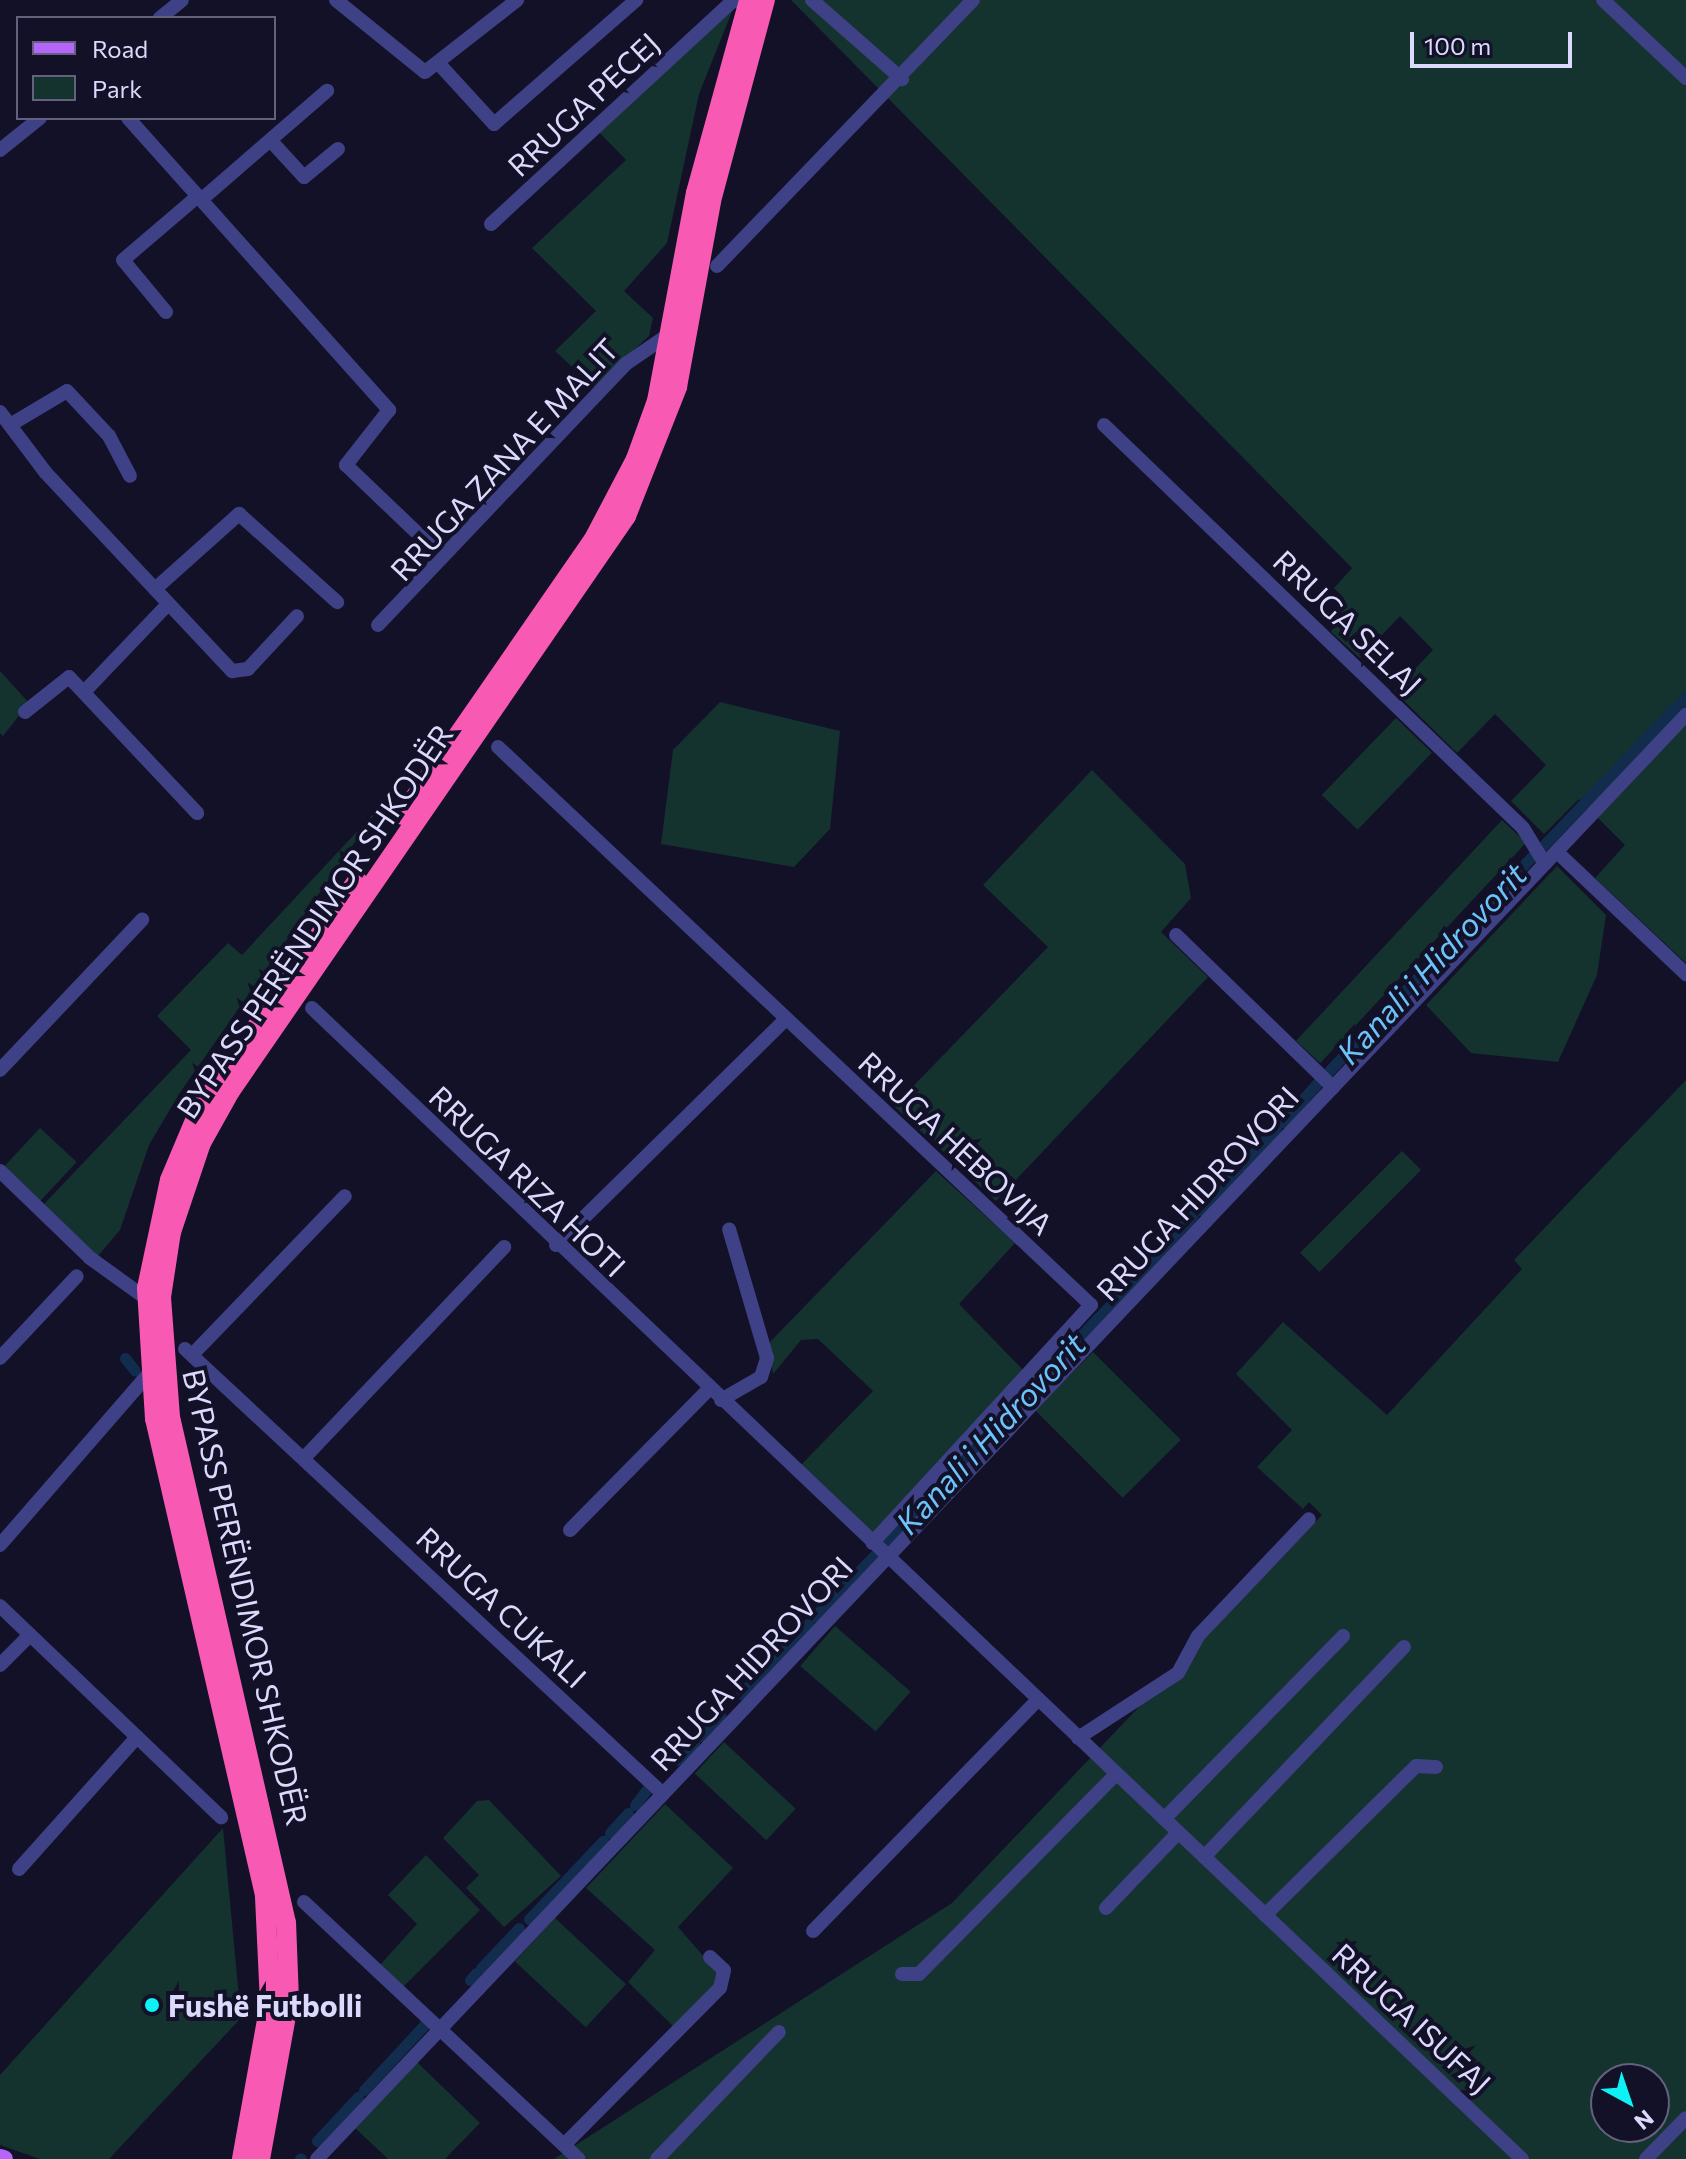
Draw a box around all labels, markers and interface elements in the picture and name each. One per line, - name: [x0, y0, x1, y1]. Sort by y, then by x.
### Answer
- legend: [16, 16, 276, 120]
- scale bar: [1414, 16, 1576, 66]
- street label: RRUGA PECEJ: [500, 25, 666, 183]
- text: 100 m: [1424, 31, 1491, 60]
- text: Road: [92, 34, 148, 63]
- text: Park: [92, 74, 142, 103]
- street label: RRUGA ZANA E MALIT: [383, 331, 625, 587]
- street label: RRUGA SELAJ: [1266, 542, 1430, 702]
- street label: BYPASS PERËNDIMOR SHKODËR: [168, 717, 460, 1125]
- water label: Kanali i Hidrovorit: [1328, 855, 1534, 1071]
- street label: RRUGA HEBOVIJA: [852, 1044, 1060, 1242]
- street label: RRUGA RIZA HOTI: [422, 1078, 634, 1284]
- street label: RRUGA HIDROVORI: [1089, 1079, 1305, 1307]
- water label: Kanali i Hidrovorit: [887, 1325, 1093, 1541]
- street label: BYPASS PERËNDIMOR SHKODËR: [176, 1365, 316, 1829]
- street label: RRUGA CUKALI: [410, 1519, 594, 1695]
- street label: RRUGA HIDROVORI: [643, 1549, 859, 1777]
- street label: RRUGA ISUFAJ: [1325, 1936, 1499, 2100]
- place label: Fushë Futbolli: [168, 1987, 362, 2023]
- marker: Fushë Futbolli: [143, 1996, 161, 2014]
- north arrow: [1590, 2063, 1670, 2143]
- text: N: [1629, 2105, 1659, 2136]

